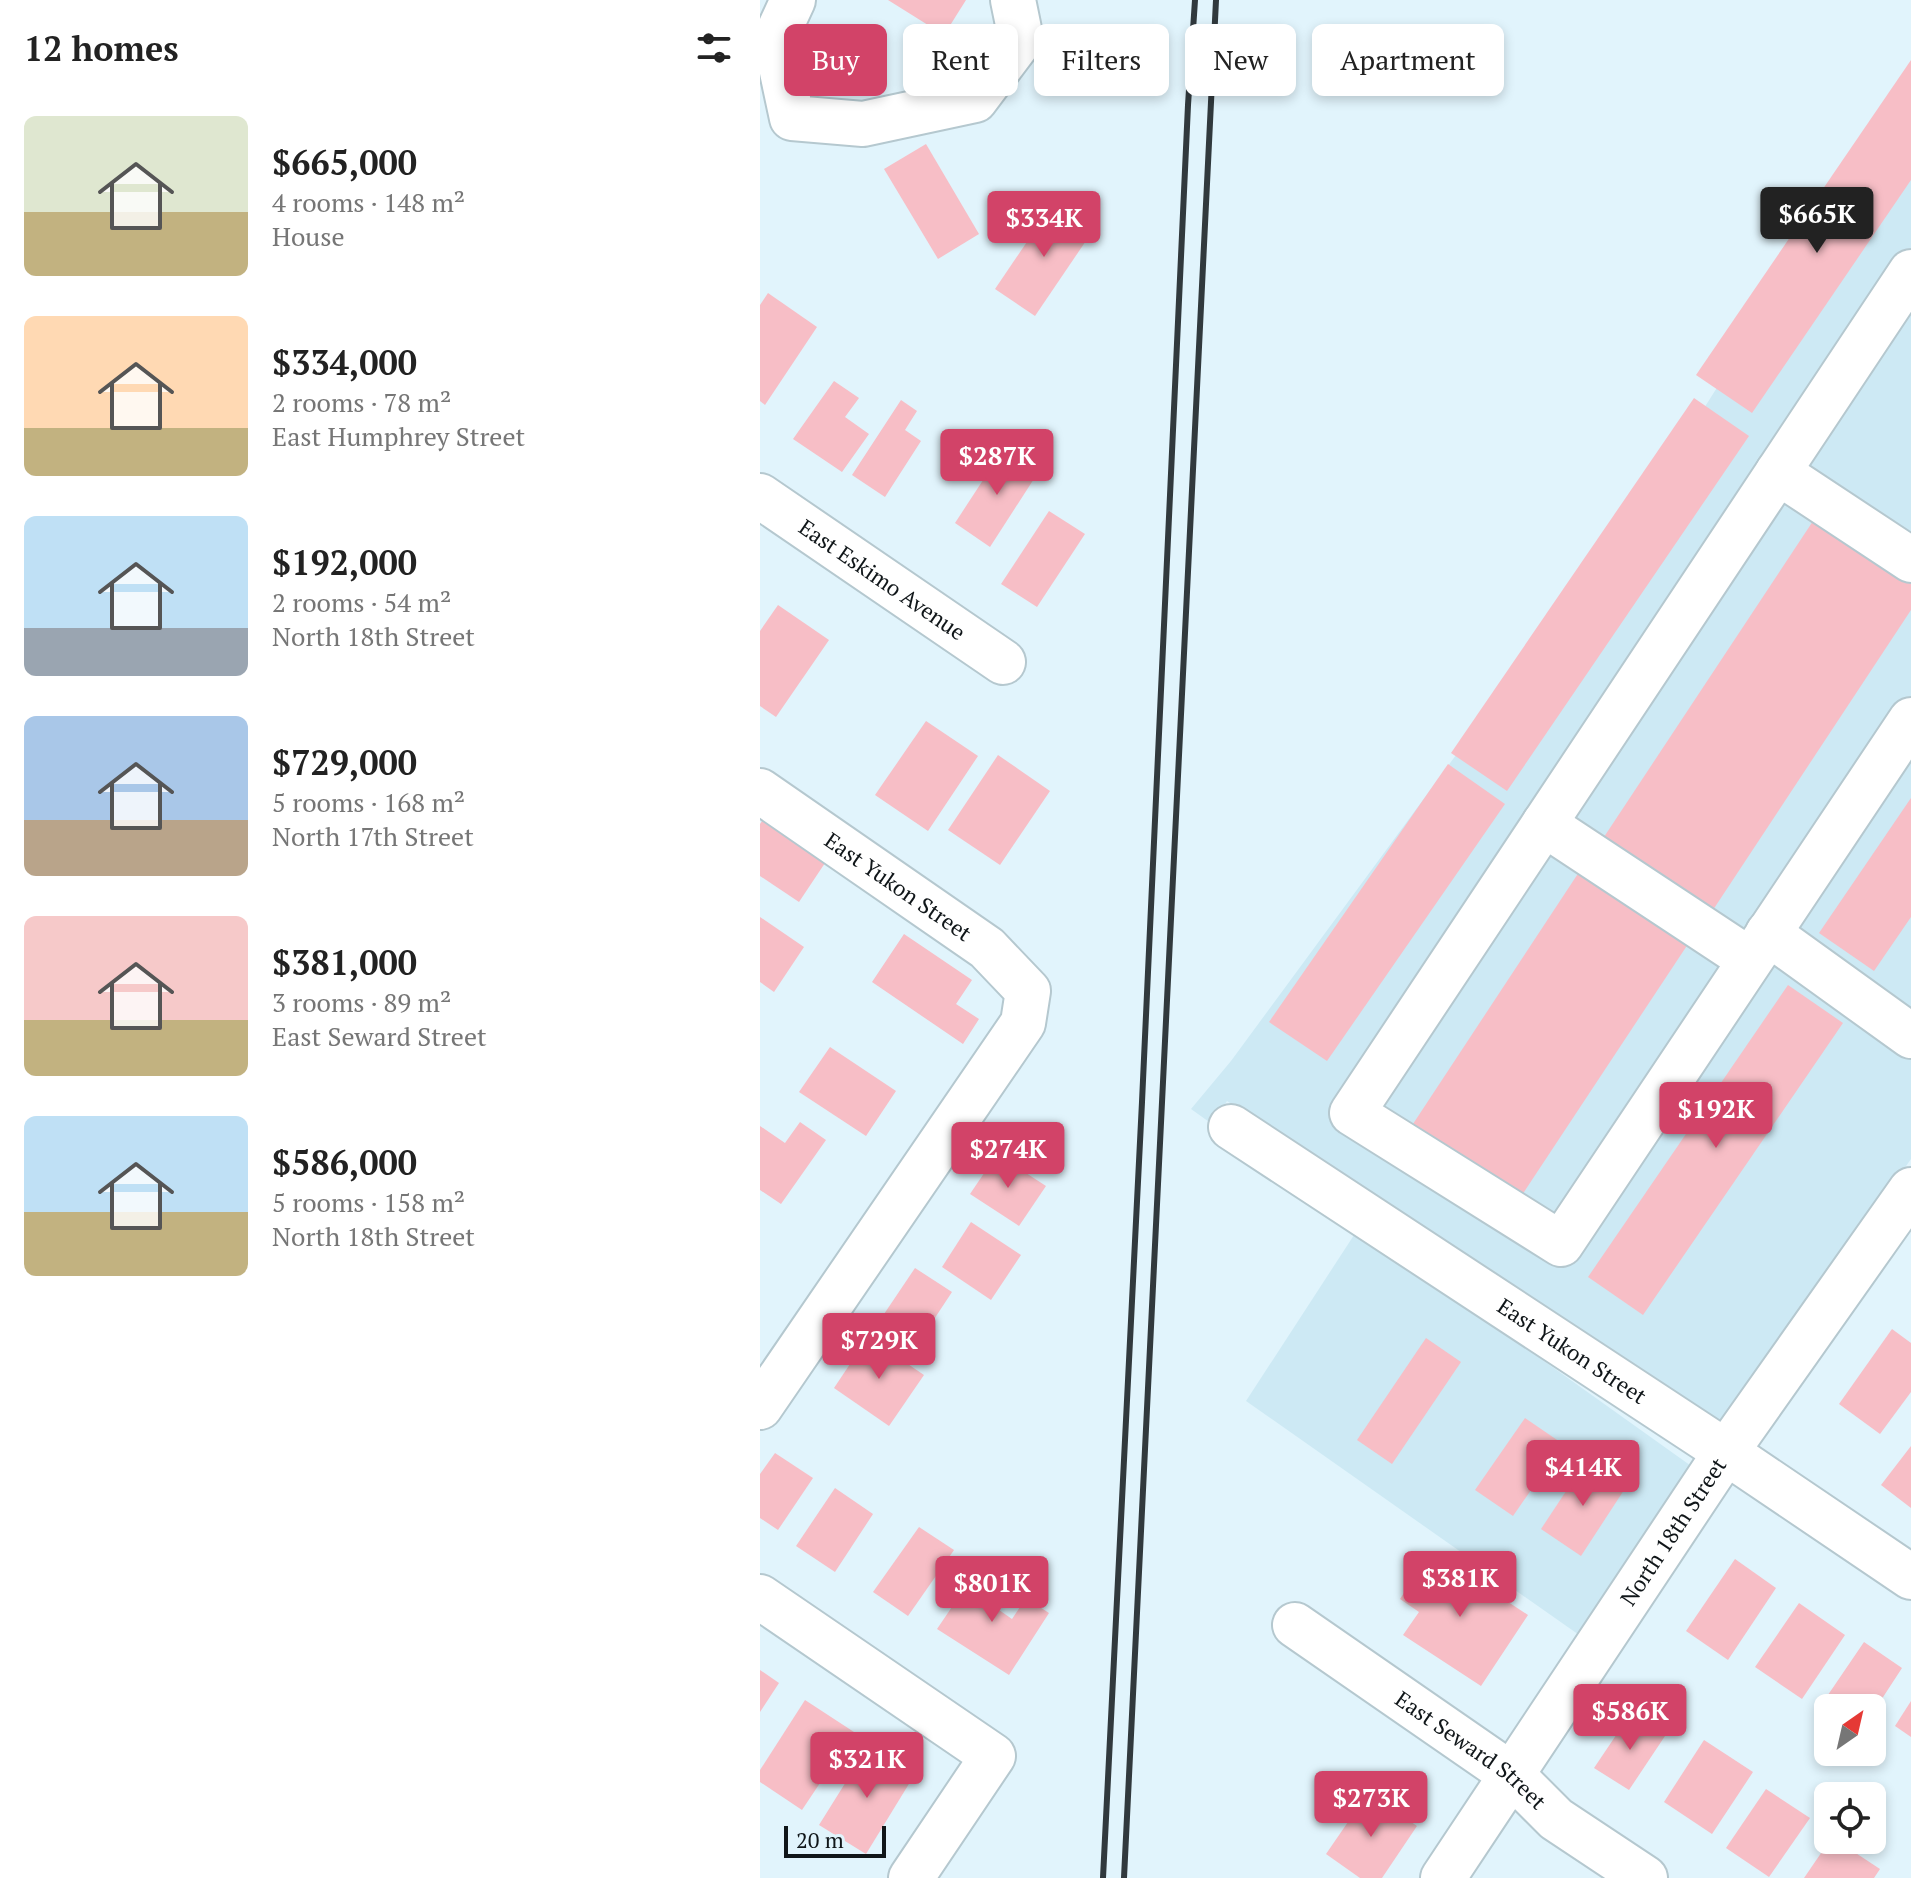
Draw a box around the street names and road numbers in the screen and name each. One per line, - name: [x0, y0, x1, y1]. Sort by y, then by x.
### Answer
- street label: East Eskimo Avenue: [794, 512, 971, 646]
- street label: East Yukon Street: [819, 825, 978, 947]
- street label: East Yukon Street: [1492, 1291, 1652, 1410]
- street label: North 18th Street: [1613, 1452, 1732, 1611]
- street label: East Seward Street: [1390, 1684, 1553, 1815]

